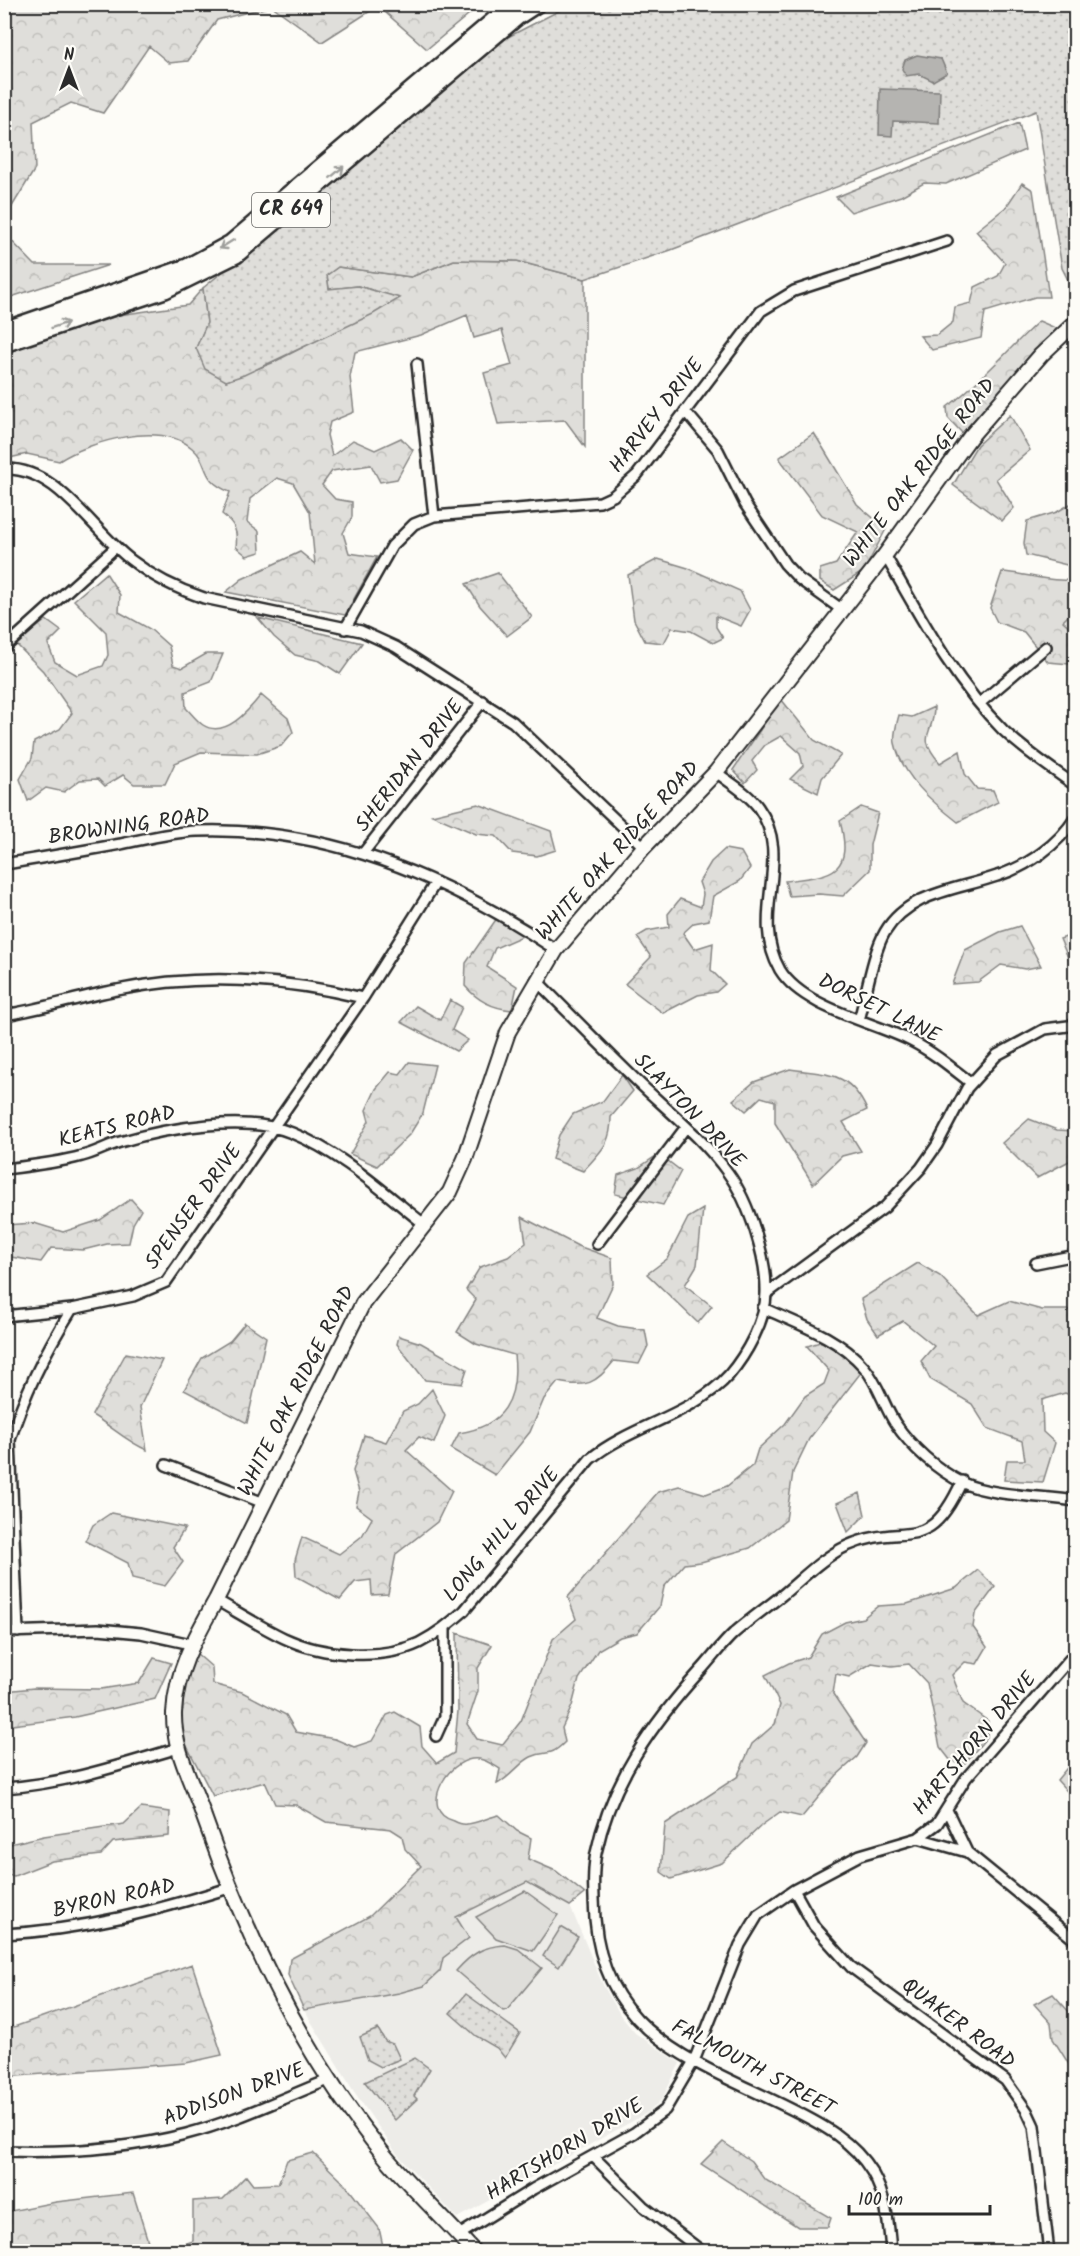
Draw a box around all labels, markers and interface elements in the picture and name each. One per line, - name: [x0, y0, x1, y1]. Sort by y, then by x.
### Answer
- north arrow: [39, 39, 99, 99]
- text: N: [64, 43, 74, 68]
- one-way arrow: [329, 165, 344, 179]
- road number: CR 649: [252, 193, 330, 227]
- one-way arrow: [219, 239, 236, 251]
- one-way arrow: [50, 319, 69, 330]
- street label: HARVEY DRIVE: [601, 351, 713, 481]
- street label: WHITE OAK RIDGE ROAD: [835, 371, 1005, 575]
- street label: SHERIDAN DRIVE: [347, 692, 473, 840]
- street label: WHITE OAK RIDGE ROAD: [528, 753, 708, 949]
- street label: BROWNING ROAD: [46, 799, 212, 855]
- street label: DORSET LANE: [812, 965, 946, 1053]
- street label: SLAYTON DRIVE: [625, 1046, 753, 1177]
- street label: KEATS ROAD: [55, 1097, 179, 1157]
- street label: SPENSER DRIVE: [137, 1136, 252, 1277]
- street label: WHITE OAK RIDGE ROAD: [229, 1280, 365, 1502]
- street label: LONG HILL DRIVE: [436, 1460, 569, 1610]
- street label: HARTSHORN DRIVE: [905, 1664, 1046, 1823]
- street label: BYRON ROAD: [50, 1870, 178, 1928]
- street label: QUAKER ROAD: [894, 1970, 1022, 2078]
- street label: FALMOUTH STREET: [665, 2011, 842, 2126]
- street label: ADDISON DRIVE: [158, 2054, 310, 2136]
- street label: HARTSHORN DRIVE: [480, 2089, 651, 2210]
- scale bar: [849, 2178, 990, 2216]
- text: 100 m: [858, 2186, 903, 2215]

